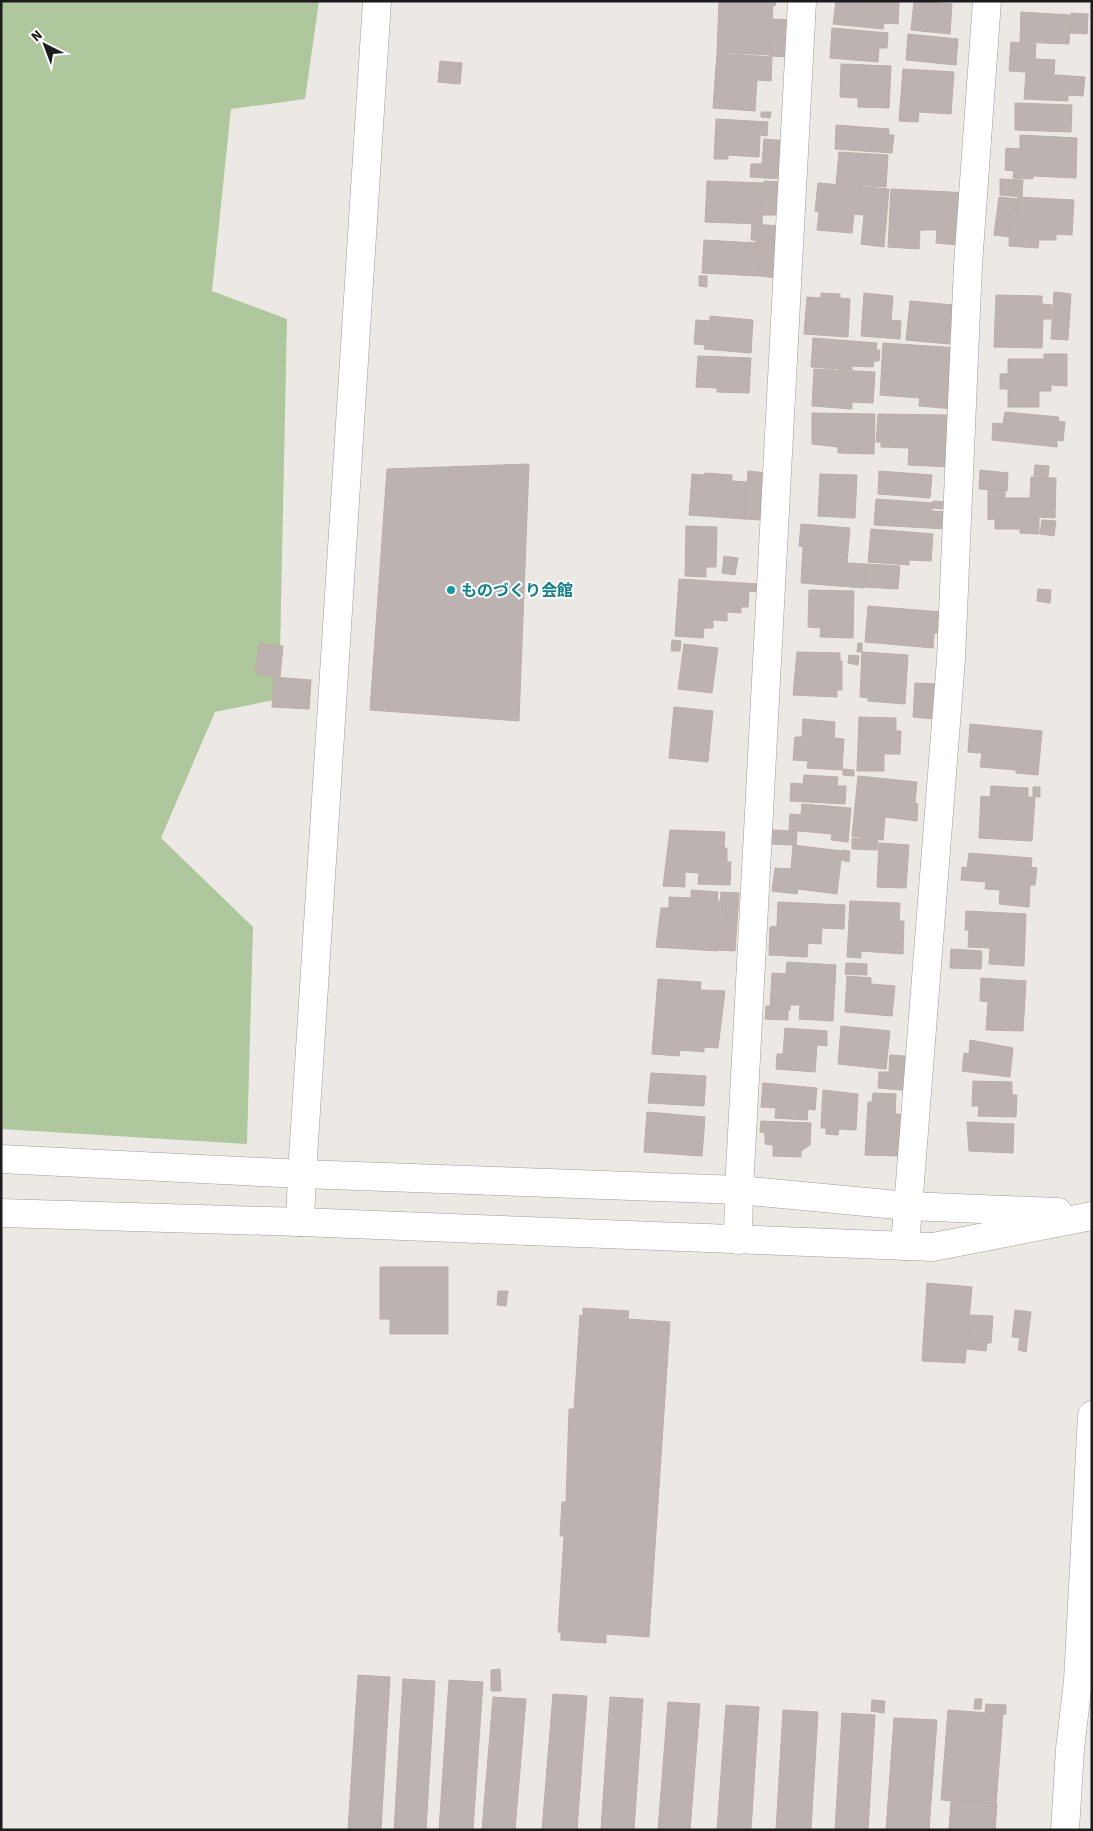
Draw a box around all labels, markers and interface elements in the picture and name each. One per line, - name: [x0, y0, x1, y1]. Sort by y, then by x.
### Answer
- north arrow: [20, 20, 70, 70]
- text: N: [27, 26, 47, 47]
- place label: ものづくり会館: [461, 580, 573, 602]
- marker: ものづくり会館: [445, 584, 457, 596]

